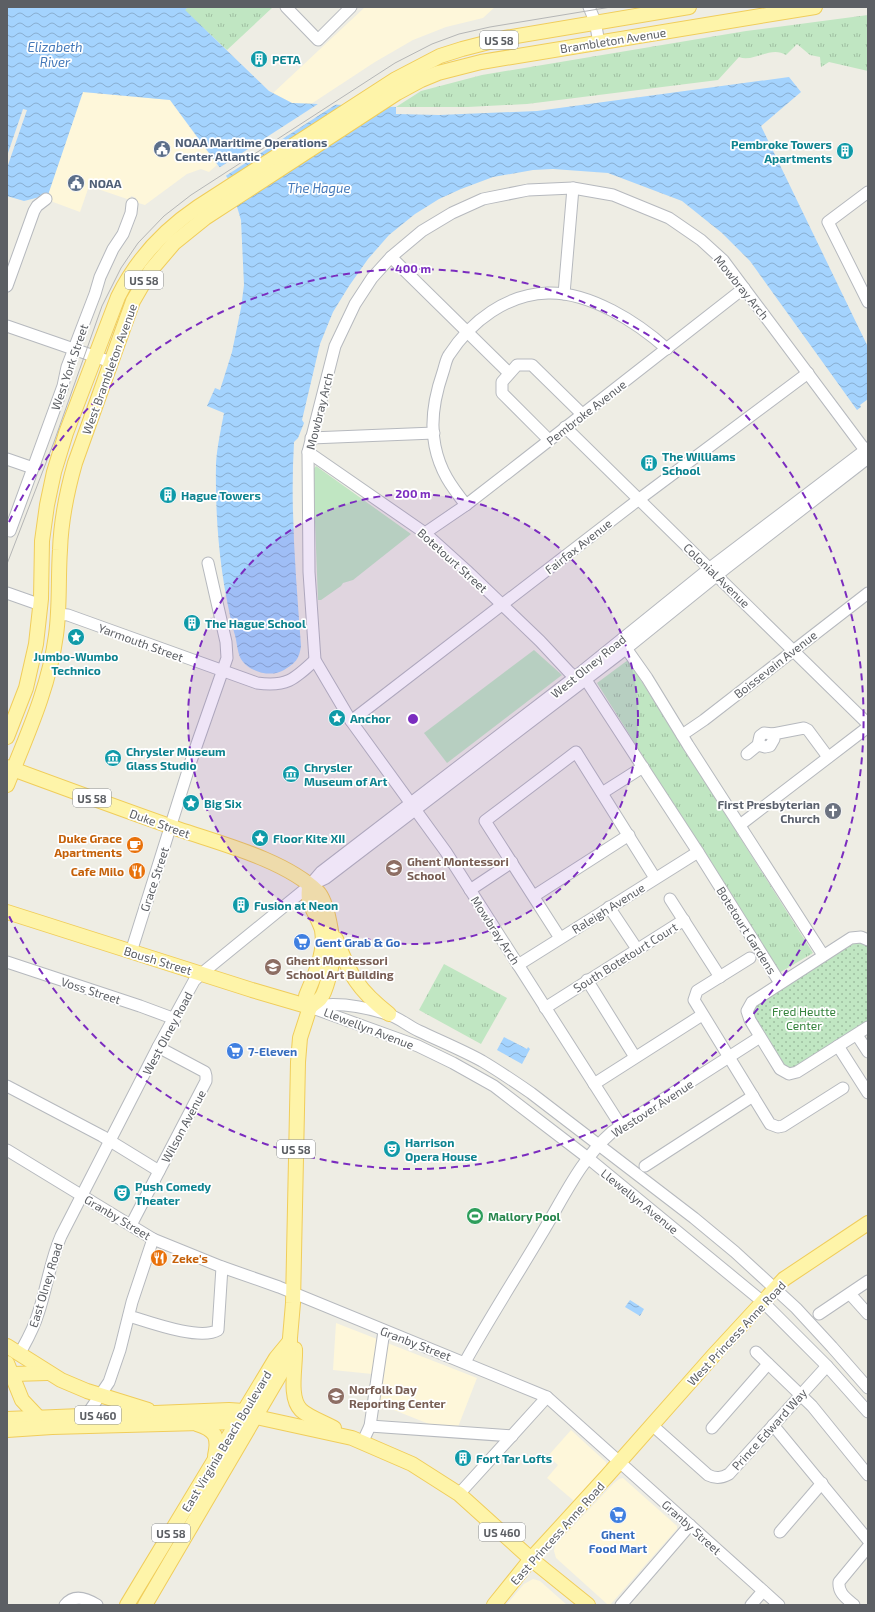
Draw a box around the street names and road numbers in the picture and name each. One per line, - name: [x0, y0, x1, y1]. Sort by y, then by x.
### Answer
- street label: Brambleton Avenue: [559, 25, 667, 55]
- road number: US 58: [480, 31, 518, 49]
- street label: Mowbray Arch: [712, 252, 772, 322]
- road number: US 58: [125, 271, 163, 289]
- street label: West Brambleton Avenue: [79, 302, 139, 436]
- street label: West York Street: [48, 322, 90, 412]
- street label: Mowbray Arch: [303, 371, 335, 451]
- street label: Pembroke Avenue: [543, 377, 629, 447]
- street label: Fairfax Avenue: [542, 516, 614, 576]
- street label: Botetourt Street: [415, 525, 491, 595]
- street label: Colonial Avenue: [681, 540, 753, 610]
- street label: Yarmouth Street: [97, 620, 186, 664]
- street label: Boissevain Avenue: [731, 627, 819, 701]
- street label: West Olney Road: [548, 632, 628, 700]
- road number: US 58: [73, 789, 111, 807]
- street label: Duke Street: [128, 806, 192, 841]
- street label: Grace Street: [137, 844, 171, 913]
- street label: Raleigh Avenue: [569, 880, 647, 936]
- street label: Botetourt Gardens: [714, 884, 780, 976]
- street label: Mowbray Arch: [469, 893, 523, 967]
- street label: South Botetourt Court: [570, 919, 680, 995]
- street label: Boush Street: [122, 943, 194, 977]
- street label: Voss Street: [59, 974, 123, 1006]
- street label: West Olney Road: [139, 989, 195, 1077]
- street label: Llewellyn Avenue: [322, 1004, 416, 1052]
- street label: Westover Avenue: [608, 1076, 696, 1140]
- street label: Wilson Avenue: [158, 1087, 208, 1165]
- road number: US 58: [277, 1140, 315, 1158]
- street label: Llewellyn Avenue: [599, 1166, 681, 1236]
- street label: Granby Street: [82, 1192, 154, 1242]
- street label: East Olney Road: [25, 1241, 65, 1329]
- street label: West Princess Anne Road: [684, 1278, 788, 1388]
- street label: Granby Street: [379, 1323, 454, 1363]
- street label: East Virginia Beach Boulevard: [178, 1368, 274, 1514]
- street label: Prince Edward Way: [729, 1385, 810, 1473]
- road number: US 460: [75, 1406, 121, 1424]
- street label: East Princess Anne Road: [507, 1479, 607, 1587]
- street label: Granby Street: [660, 1497, 725, 1558]
- road number: US 460: [479, 1523, 525, 1541]
- road number: US 58: [152, 1524, 190, 1542]

